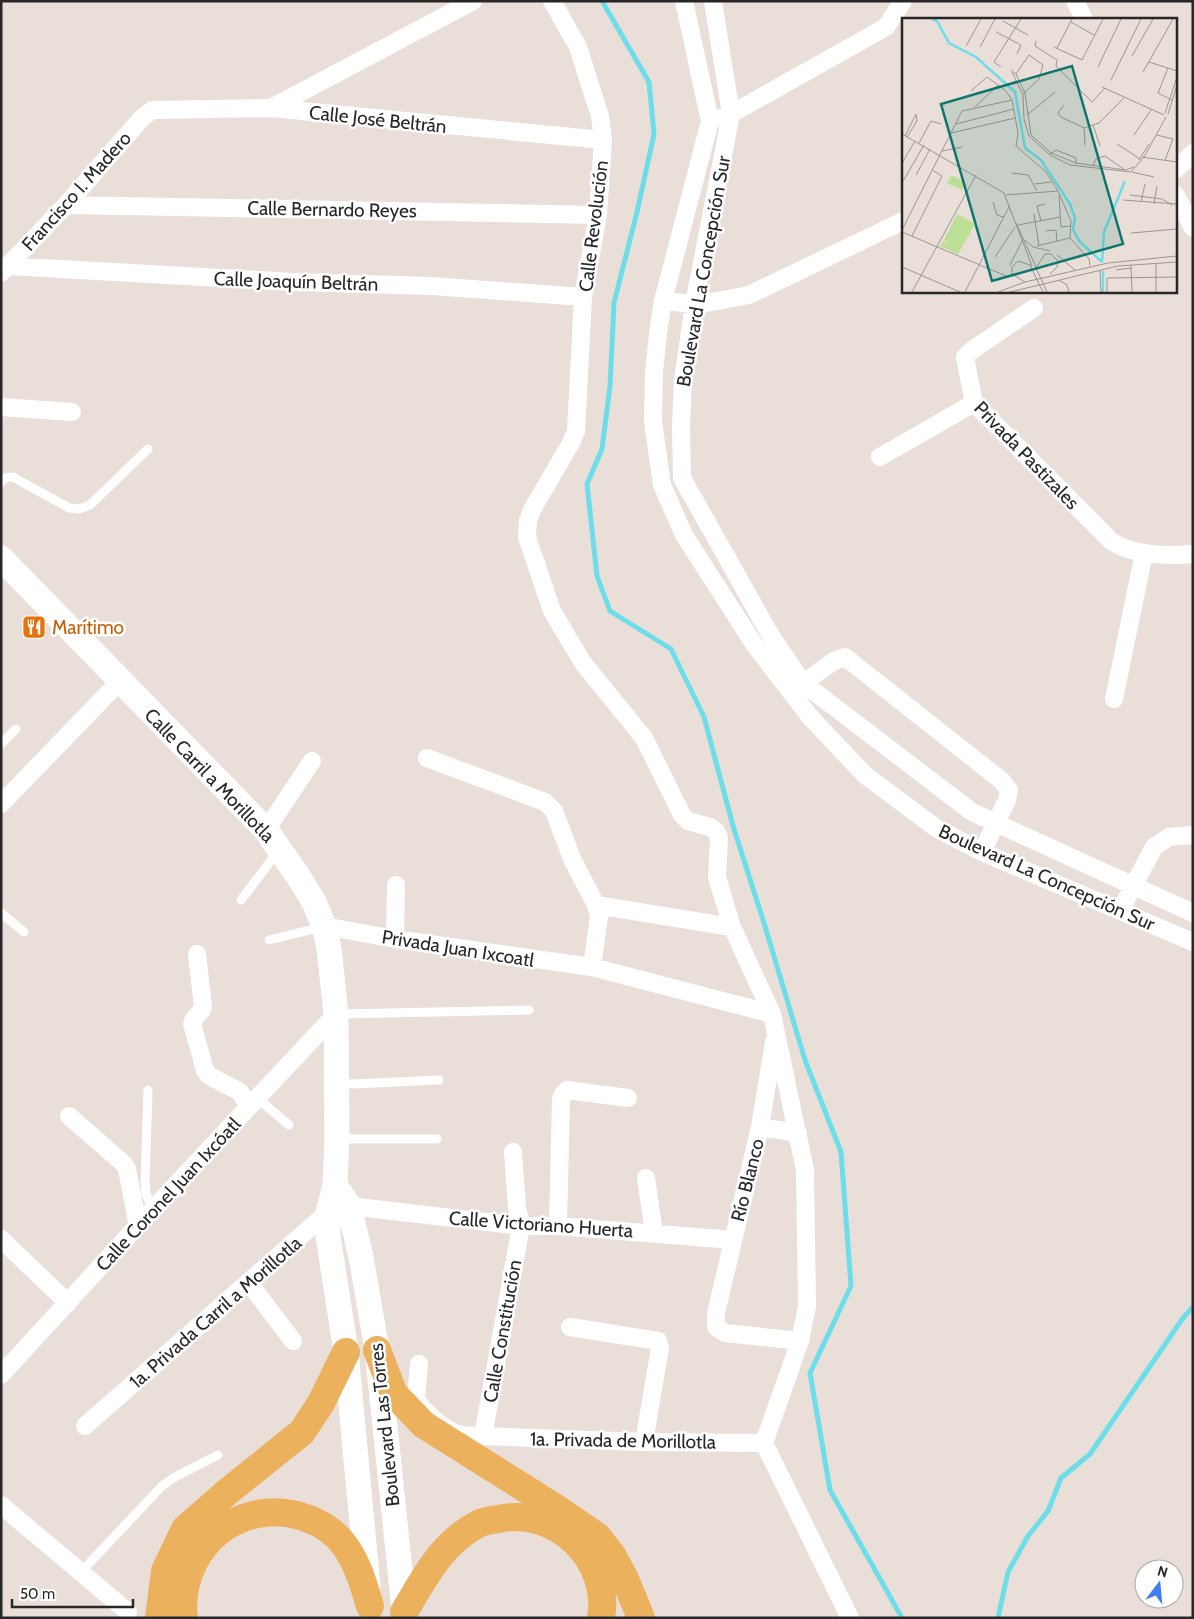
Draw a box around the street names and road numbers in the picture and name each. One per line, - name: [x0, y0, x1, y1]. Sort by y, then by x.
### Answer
- street label: Calle José Beltrán: [308, 101, 448, 138]
- street label: Francisco I. Madero: [17, 127, 136, 256]
- street label: Boulevard La Concepción Sur: [672, 154, 735, 388]
- street label: Calle Revolución: [574, 159, 613, 293]
- street label: Calle Bernardo Reyes: [247, 197, 417, 222]
- street label: Calle Joaquín Beltrán: [213, 267, 379, 296]
- street label: Privada Pastizales: [969, 397, 1084, 514]
- street label: Calle Carril a Morillotla: [140, 703, 280, 847]
- street label: Boulevard La Concepción Sur: [935, 819, 1158, 936]
- street label: Privada Juan Ixcoatl: [380, 925, 536, 972]
- street label: Calle Coronel Juan Ixcóatl: [91, 1112, 246, 1276]
- street label: Río Blanco: [726, 1136, 769, 1224]
- street label: Calle Victoriano Huerta: [448, 1207, 634, 1242]
- street label: 1a. Privada Carril a Morillotla: [125, 1231, 306, 1393]
- street label: Calle Constitución: [479, 1258, 526, 1404]
- street label: Boulevard Las Torres: [364, 1342, 405, 1508]
- street label: 1a. Privada de Morillotla: [530, 1427, 716, 1454]

